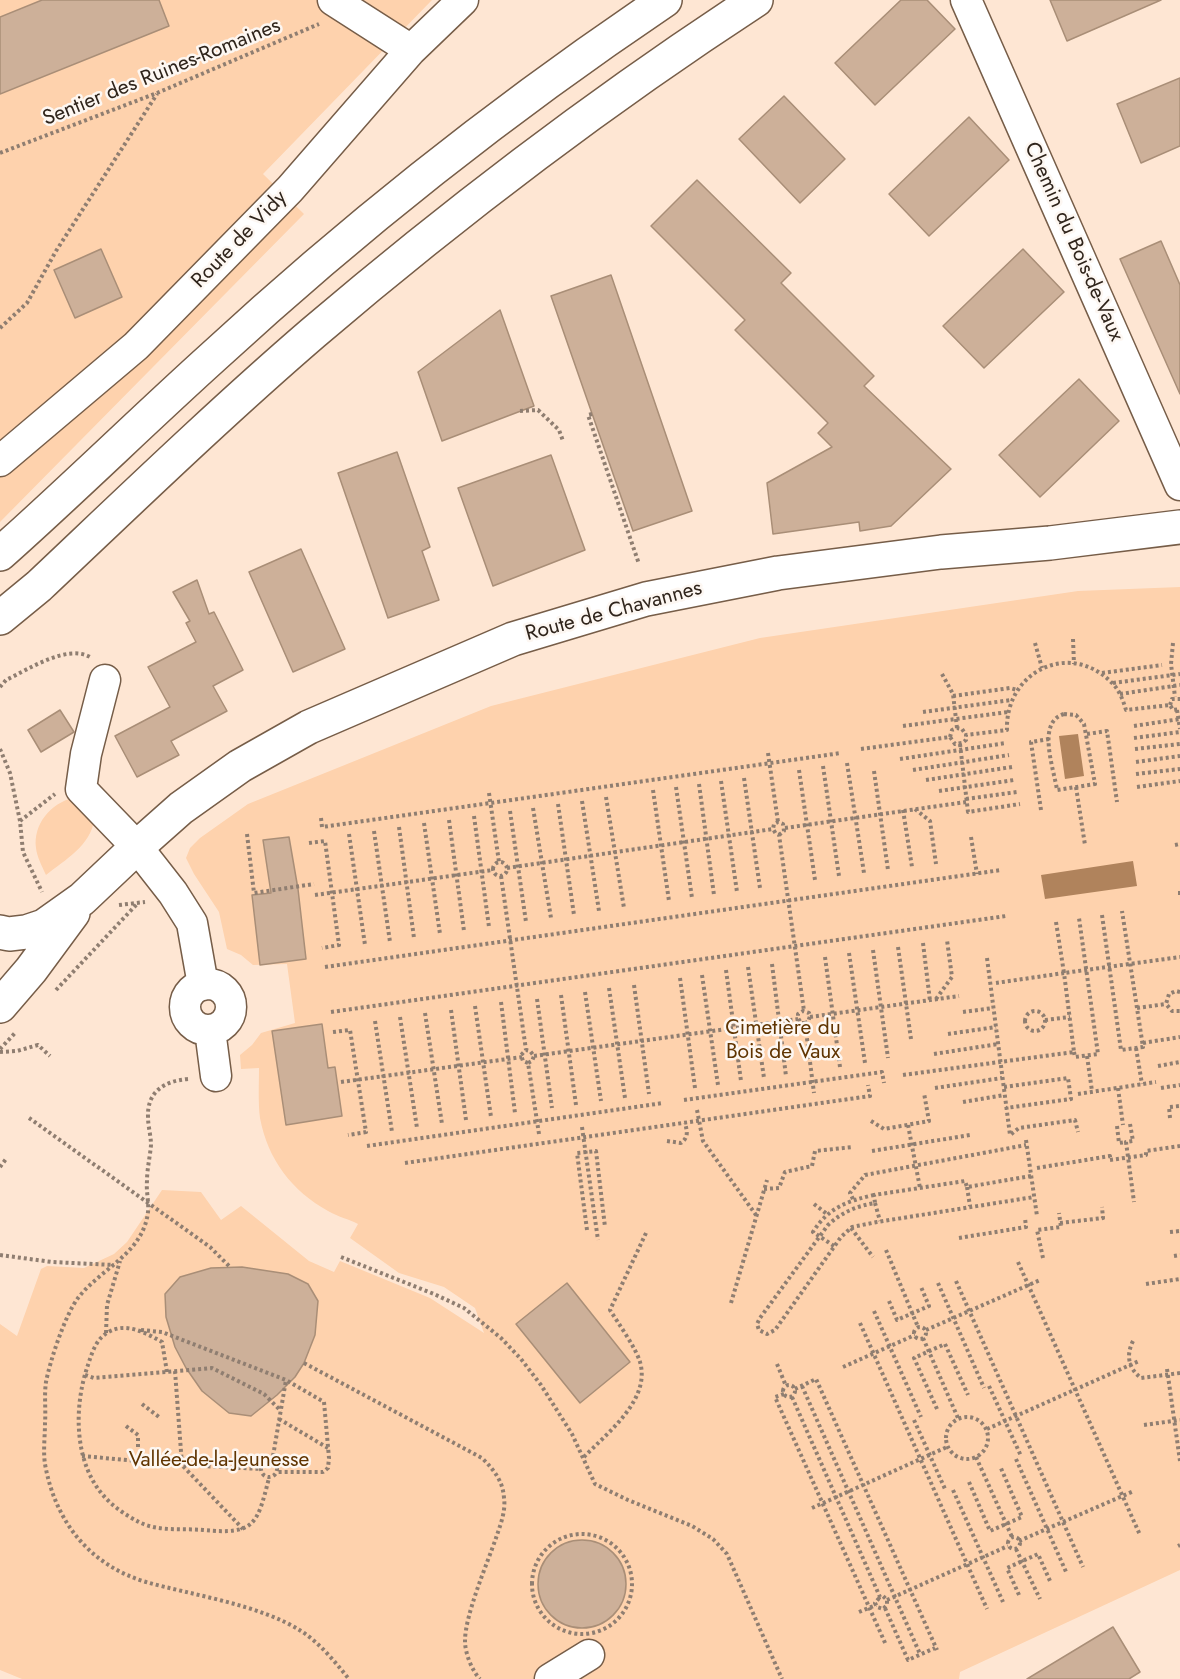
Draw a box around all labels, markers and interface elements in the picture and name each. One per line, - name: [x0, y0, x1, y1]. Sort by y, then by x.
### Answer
- street label: Sentier des Ruines-Romaines: [39, 14, 285, 132]
- street label: Chemin du Bois-de-Vaux: [1018, 139, 1128, 345]
- street label: Route de Vidy: [187, 186, 293, 294]
- street label: Route de Chavannes: [523, 576, 705, 648]
- park label: Cimetière du Bois de Vaux: [725, 1016, 841, 1066]
- park label: Vallée-de-la-Jeunesse: [129, 1448, 309, 1474]

